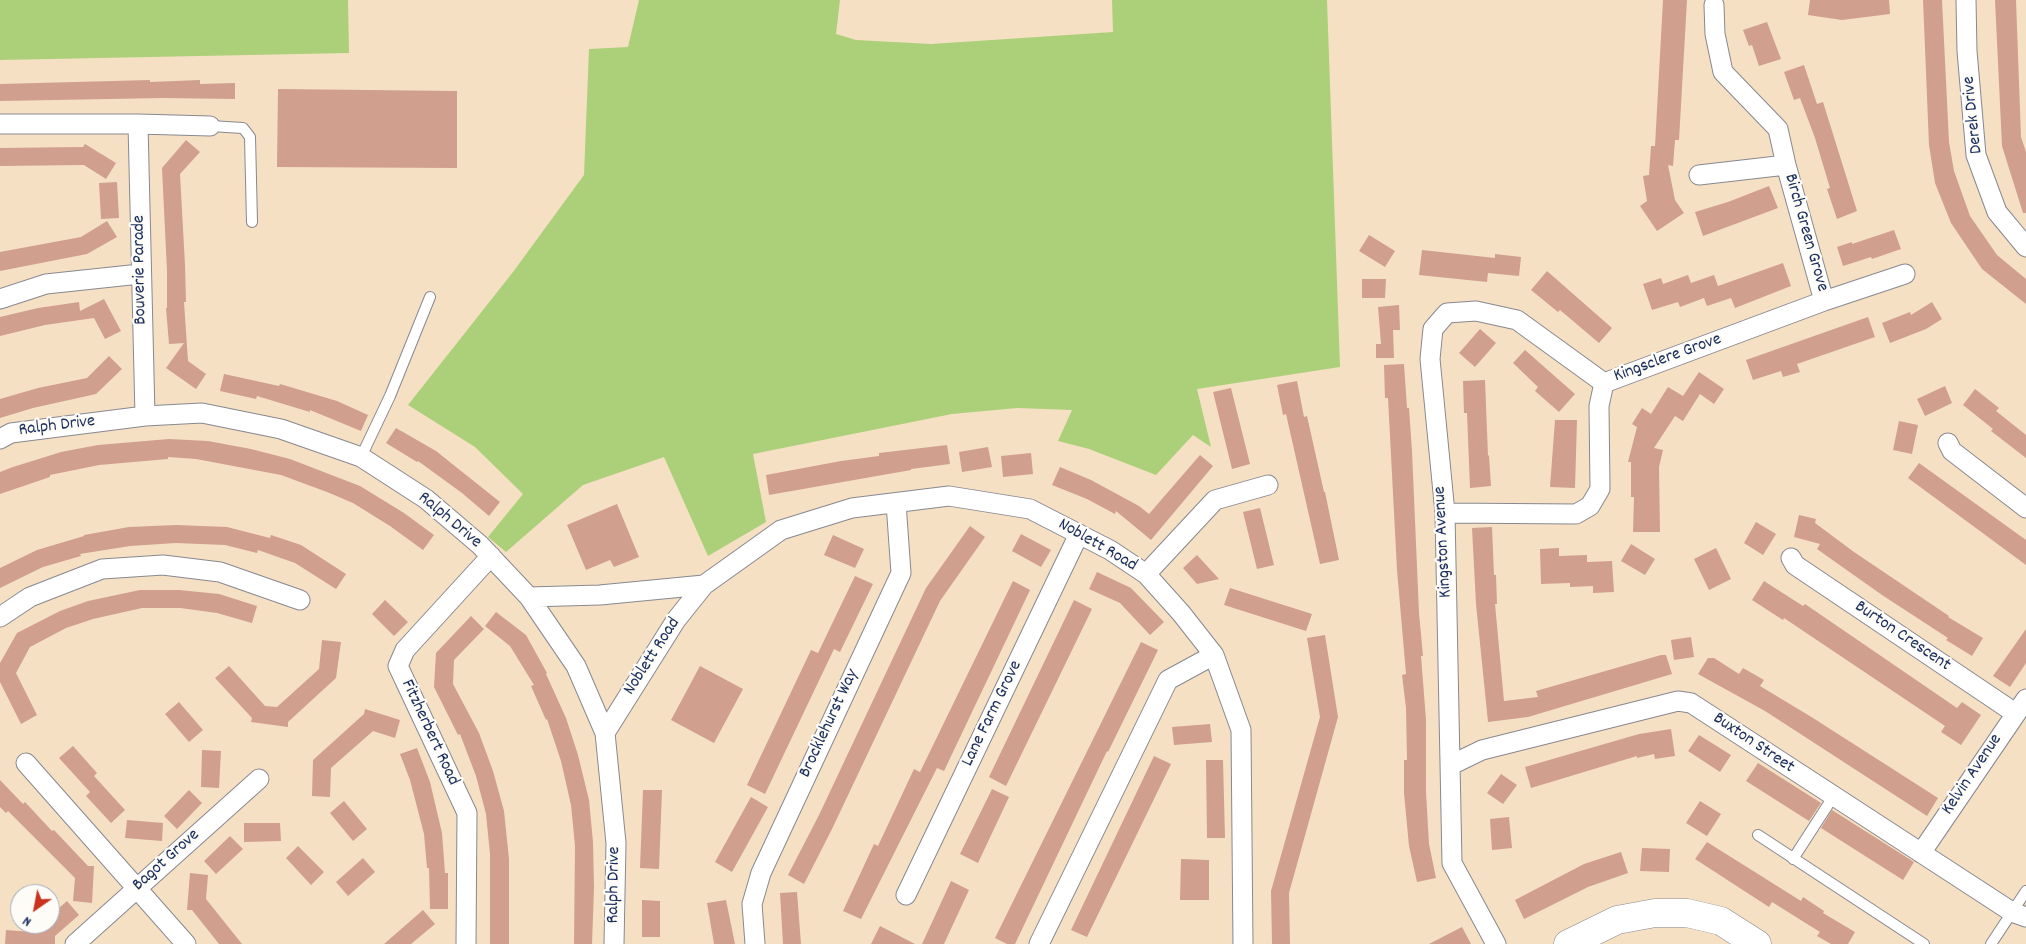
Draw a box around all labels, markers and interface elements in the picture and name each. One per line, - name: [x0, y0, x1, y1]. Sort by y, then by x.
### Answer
- street label: Derek Drive: [1959, 75, 1989, 155]
- street label: Birch Green Grove: [1778, 172, 1832, 294]
- street label: Bouverie Parade: [129, 215, 153, 325]
- street label: Kingsclere Grove: [1611, 330, 1725, 388]
- street label: Ralph Drive: [18, 412, 96, 442]
- street label: Kingston Avenue: [1430, 486, 1458, 598]
- street label: Ralph Drive: [413, 488, 485, 554]
- street label: Noblett Road: [1054, 515, 1140, 577]
- street label: Burton Crescent: [1850, 597, 1954, 677]
- street label: Noblett Road: [620, 614, 686, 700]
- street label: Lane Farm Grove: [958, 658, 1028, 770]
- street label: Brocklehurst Way: [795, 666, 865, 782]
- street label: Fitzherbert Road: [395, 677, 463, 789]
- street label: Buxton Street: [1708, 709, 1798, 779]
- street label: Kelvin Avenue: [1938, 730, 2008, 820]
- street label: Bagot Grove: [129, 825, 205, 897]
- street label: Ralph Drive: [604, 846, 626, 924]
- north arrow: [10, 884, 60, 934]
- text: N: [19, 910, 36, 931]

